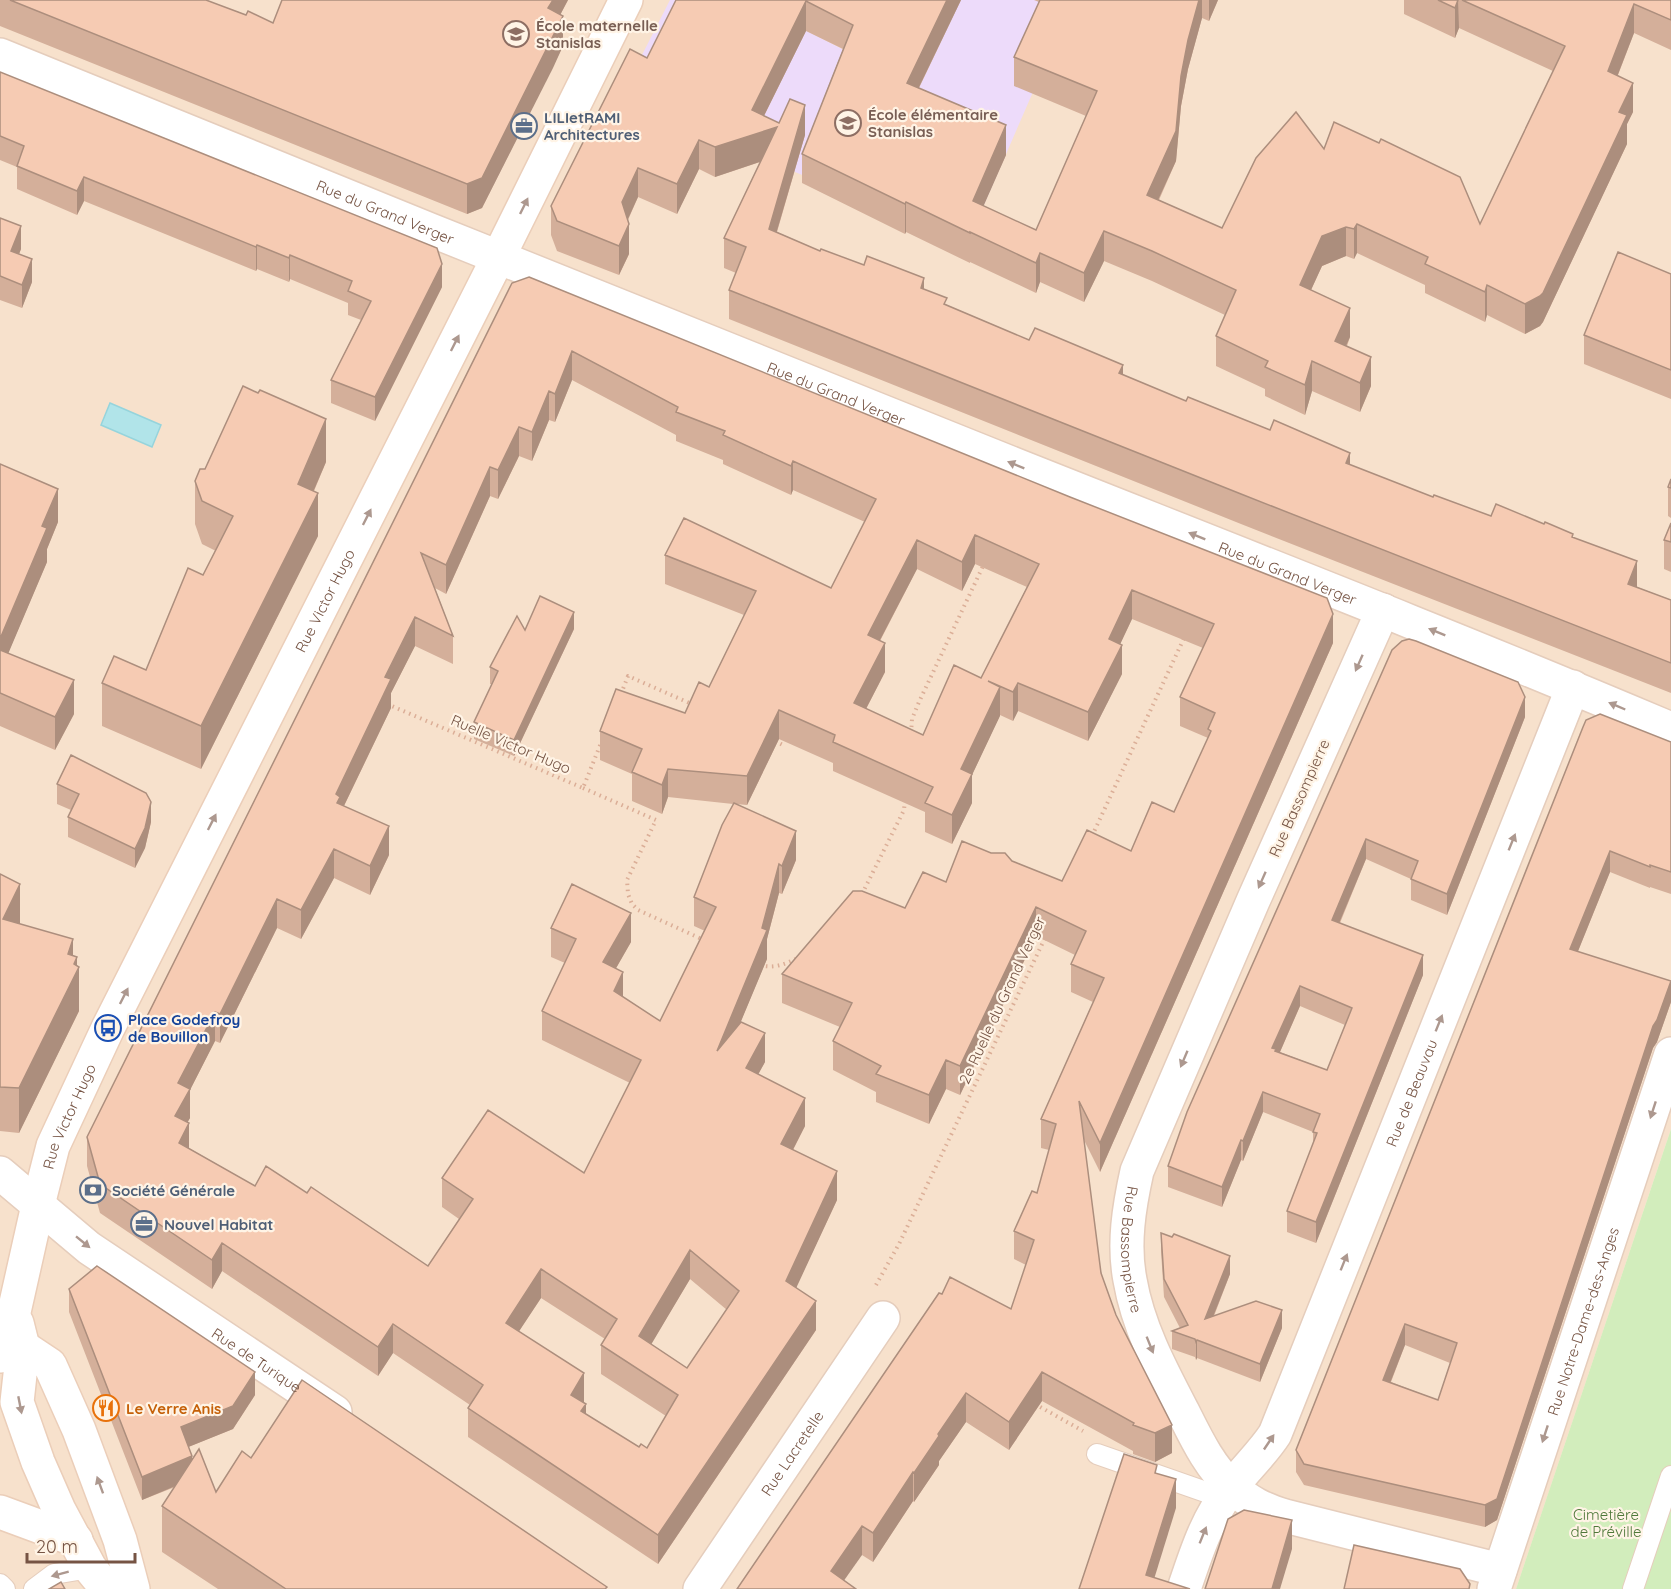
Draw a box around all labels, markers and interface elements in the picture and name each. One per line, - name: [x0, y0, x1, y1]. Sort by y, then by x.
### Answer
- place label: École maternelle Stanislas: [536, 16, 658, 52]
- school or university icon: École maternelle Stanislas: [501, 19, 531, 49]
- place label: École élémentaire Stanislas: [868, 105, 998, 141]
- place label: LILIetRAMI Architectures: [544, 108, 640, 144]
- school or university icon: École élémentaire Stanislas: [833, 108, 863, 138]
- office icon: LILIetRAMI Architectures: [509, 111, 539, 141]
- street label: Rue du Grand Verger: [314, 175, 457, 248]
- one-way arrow: [519, 197, 529, 214]
- one-way arrow: [450, 335, 459, 352]
- street label: Rue du Grand Verger: [764, 357, 908, 429]
- one-way arrow: [1006, 460, 1024, 470]
- one-way arrow: [362, 509, 371, 526]
- one-way arrow: [1188, 531, 1206, 541]
- street label: Rue du Grand Verger: [1216, 537, 1360, 609]
- street label: Rue Victor Hugo: [290, 546, 359, 655]
- one-way arrow: [1427, 627, 1445, 637]
- one-way arrow: [1354, 655, 1364, 673]
- one-way arrow: [1608, 701, 1626, 710]
- street label: Ruelle Victor Hugo: [448, 710, 574, 778]
- street label: Rue Bassompierre: [1264, 736, 1334, 860]
- one-way arrow: [207, 814, 217, 831]
- one-way arrow: [1507, 832, 1517, 850]
- one-way arrow: [1257, 871, 1267, 889]
- street label: 2e Ruelle du Grand Verger: [955, 913, 1049, 1087]
- one-way arrow: [119, 988, 129, 1005]
- place label: Place Godefroy de Bouillon: [128, 1010, 240, 1046]
- bus stop icon: Place Godefroy de Bouillon: [93, 1013, 123, 1043]
- one-way arrow: [1434, 1013, 1444, 1031]
- street label: Rue de Beauvau: [1381, 1036, 1441, 1149]
- one-way arrow: [1179, 1050, 1189, 1068]
- street label: Rue Victor Hugo: [38, 1060, 100, 1171]
- one-way arrow: [1647, 1101, 1657, 1119]
- bank icon: Société Générale: [78, 1175, 108, 1205]
- place label: Société Générale: [112, 1181, 235, 1200]
- street label: Rue Bassompierre: [1117, 1185, 1147, 1315]
- office icon: Nouvel Habitat: [129, 1209, 159, 1239]
- place label: Nouvel Habitat: [164, 1215, 274, 1234]
- street label: Rue Notre-Dame-des-Anges: [1543, 1225, 1623, 1418]
- one-way arrow: [75, 1236, 91, 1249]
- one-way arrow: [1339, 1253, 1349, 1271]
- street label: Rue de Turique: [208, 1323, 305, 1396]
- one-way arrow: [1145, 1336, 1155, 1354]
- restaurant icon: Le Verre Anis: [91, 1393, 121, 1423]
- one-way arrow: [16, 1396, 25, 1415]
- place label: Le Verre Anis: [126, 1399, 221, 1418]
- street label: Rue Lacretelle: [756, 1407, 827, 1499]
- one-way arrow: [1539, 1426, 1549, 1444]
- one-way arrow: [1263, 1435, 1275, 1451]
- one-way arrow: [94, 1476, 104, 1494]
- park label: Cimetière de Préville: [1571, 1505, 1641, 1541]
- scale bar: [27, 1526, 135, 1564]
- one-way arrow: [1198, 1526, 1208, 1544]
- text: 20 m: [36, 1535, 78, 1558]
- one-way arrow: [51, 1570, 69, 1580]

